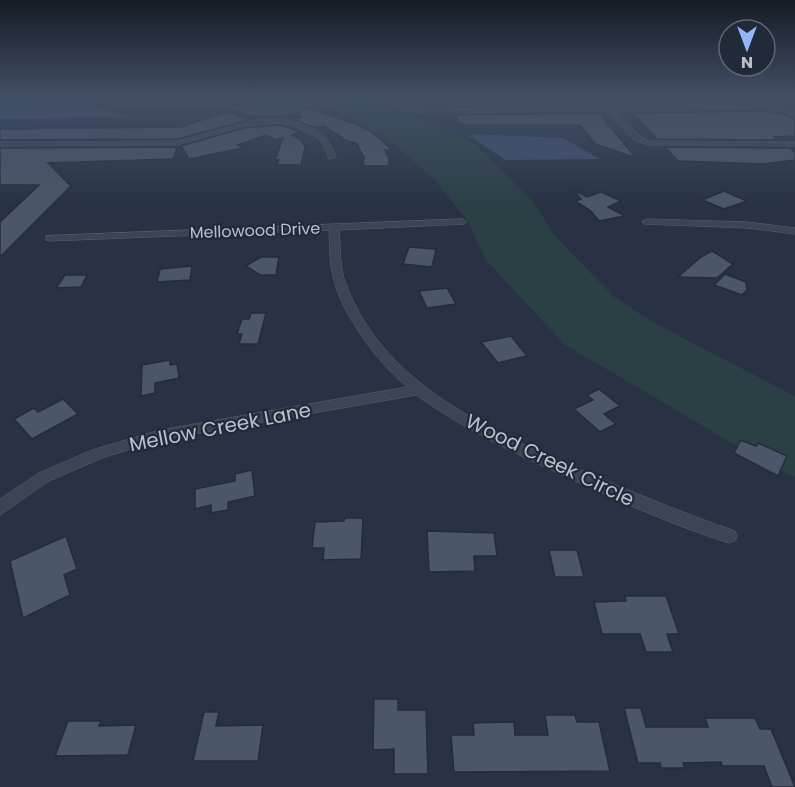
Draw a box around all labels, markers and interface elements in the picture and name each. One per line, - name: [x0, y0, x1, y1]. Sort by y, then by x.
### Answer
- north arrow: [717, 18, 777, 78]
- text: N: [741, 51, 753, 74]
- street label: Mellowood Drive: [189, 217, 321, 244]
- street label: Mellow Creek Lane: [127, 396, 313, 458]
- street label: Wood Creek Circle: [461, 407, 639, 513]

